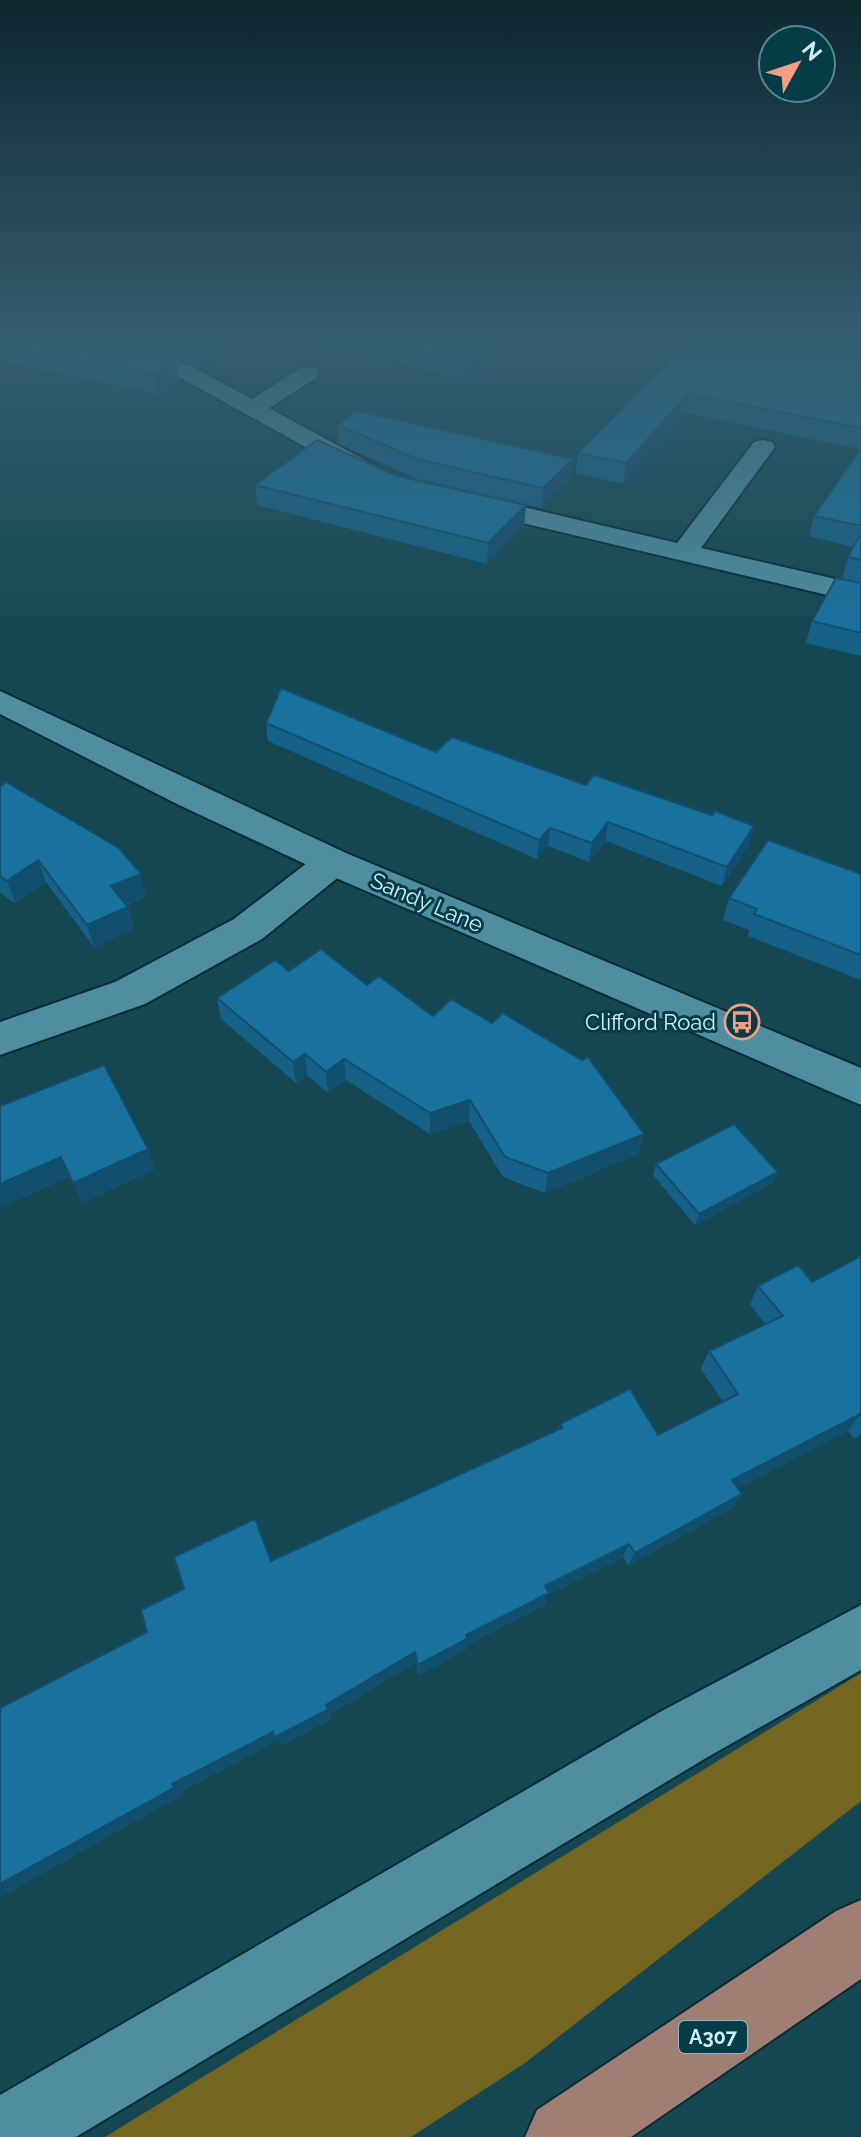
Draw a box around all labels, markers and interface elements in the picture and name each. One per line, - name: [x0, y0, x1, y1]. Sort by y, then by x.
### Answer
- north arrow: [757, 24, 837, 104]
- text: N: [797, 36, 828, 66]
- street label: Sandy Lane: [367, 867, 487, 937]
- bus stop icon: Clifford Road: [723, 1003, 761, 1041]
- place label: Clifford Road: [585, 1009, 716, 1035]
- road number: A307: [679, 2021, 747, 2053]

